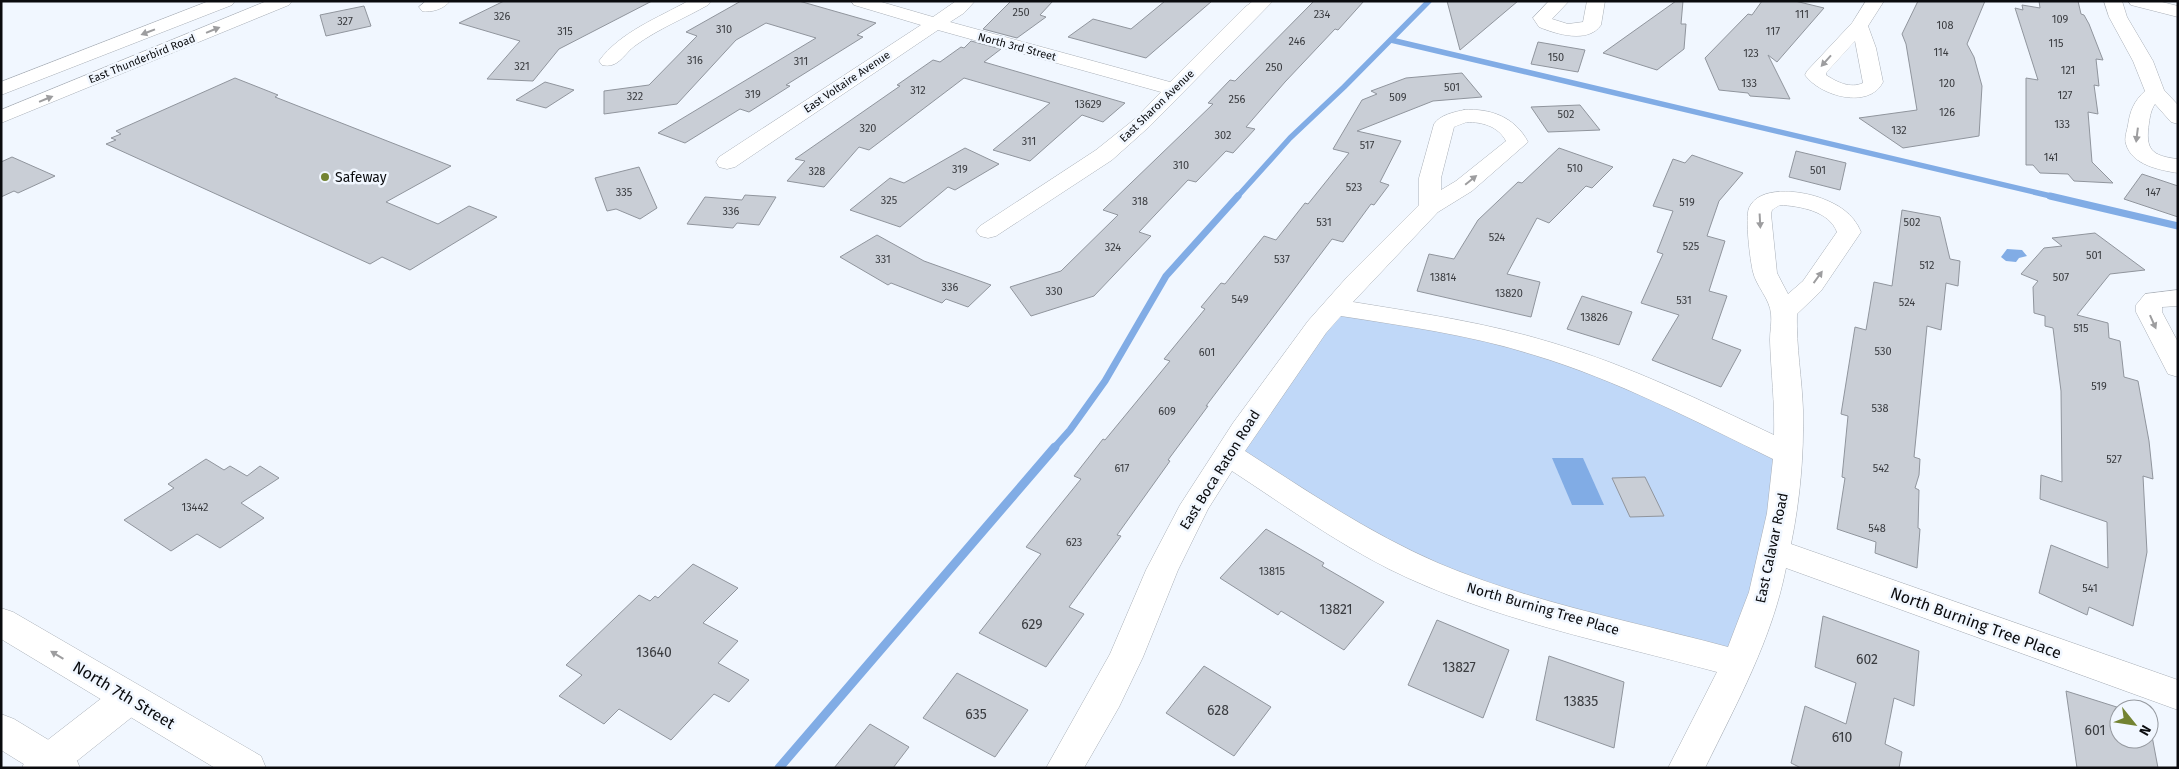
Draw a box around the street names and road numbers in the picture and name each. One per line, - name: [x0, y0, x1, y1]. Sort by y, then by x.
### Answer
- street label: North 3rd Street: [977, 30, 1057, 64]
- street label: East Thunderbird Road: [87, 32, 197, 86]
- street label: East Voltaire Avenue: [801, 48, 893, 116]
- street label: East Sharon Avenue: [1117, 67, 1197, 145]
- street label: East Boca Raton Road: [1176, 407, 1264, 533]
- street label: East Calavar Road: [1752, 491, 1792, 605]
- street label: North Burning Tree Place: [1465, 579, 1621, 639]
- street label: North Burning Tree Place: [1888, 583, 2064, 663]
- street label: North 7th Street: [69, 657, 179, 733]

